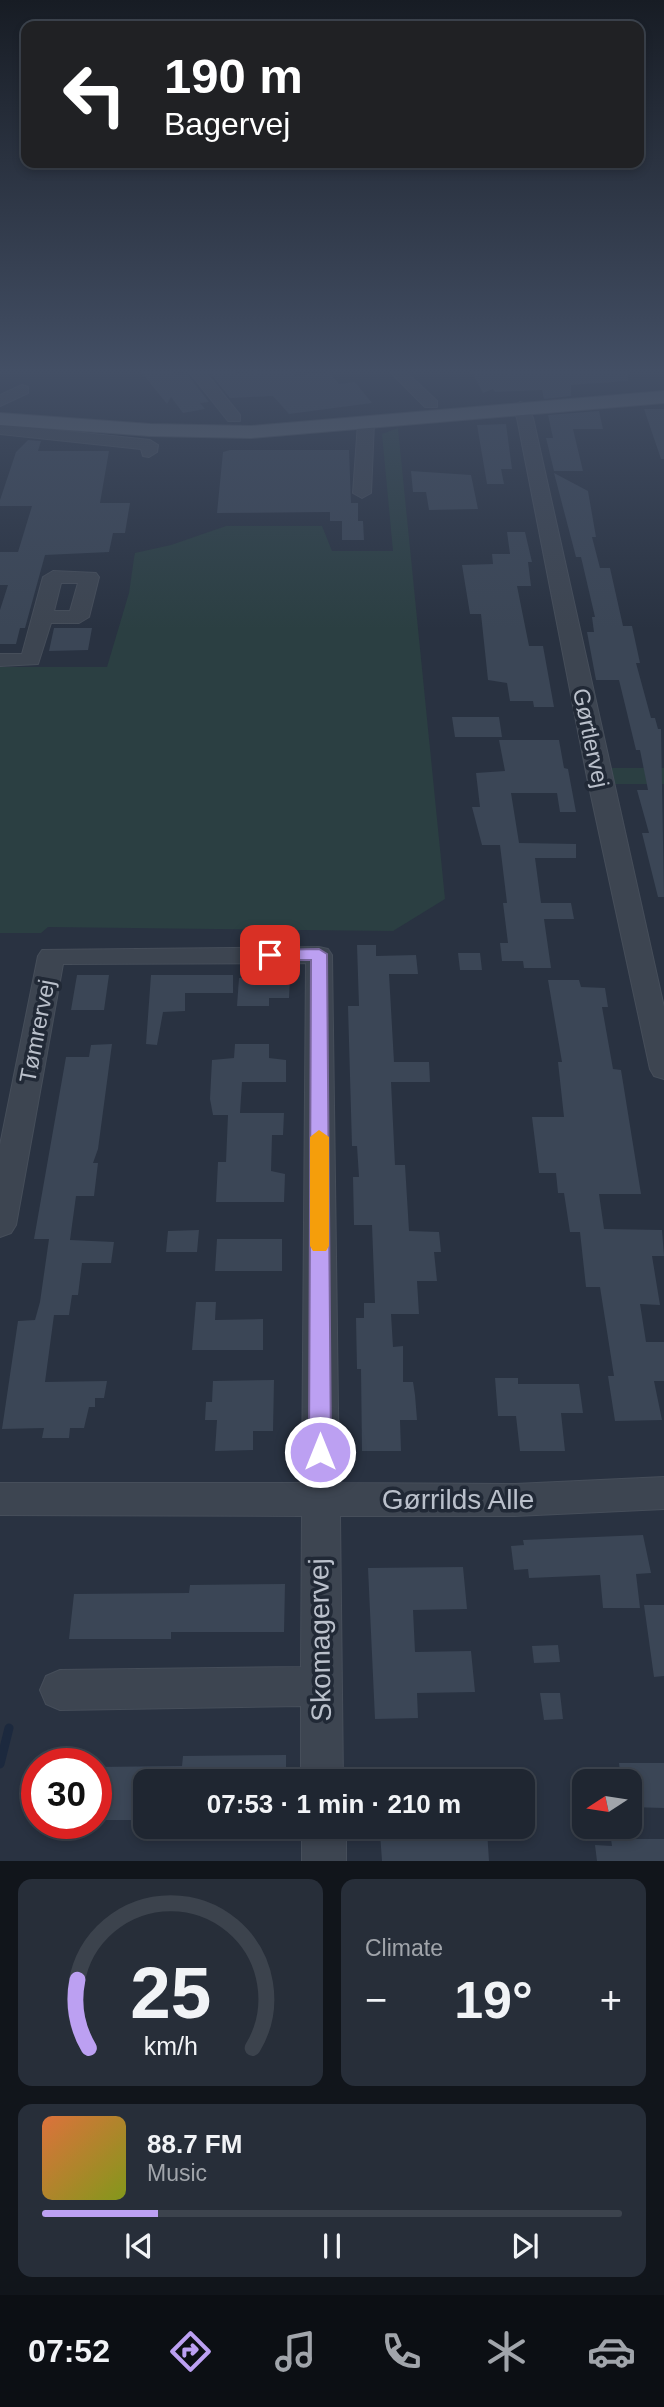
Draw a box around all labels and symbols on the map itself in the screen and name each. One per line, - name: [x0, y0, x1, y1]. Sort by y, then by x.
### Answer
- street label: Gørtlervej: [568, 686, 614, 790]
- pin: [240, 925, 300, 985]
- street label: Tømrervej: [14, 977, 60, 1085]
- position arrow: [283, 1415, 357, 1489]
- street label: Gørrilds Alle: [382, 1484, 534, 1515]
- street label: Skomagervej: [303, 1558, 337, 1722]
- speed limit sign: 30: [21, 1748, 112, 1839]
- north arrow: [572, 1769, 642, 1839]

